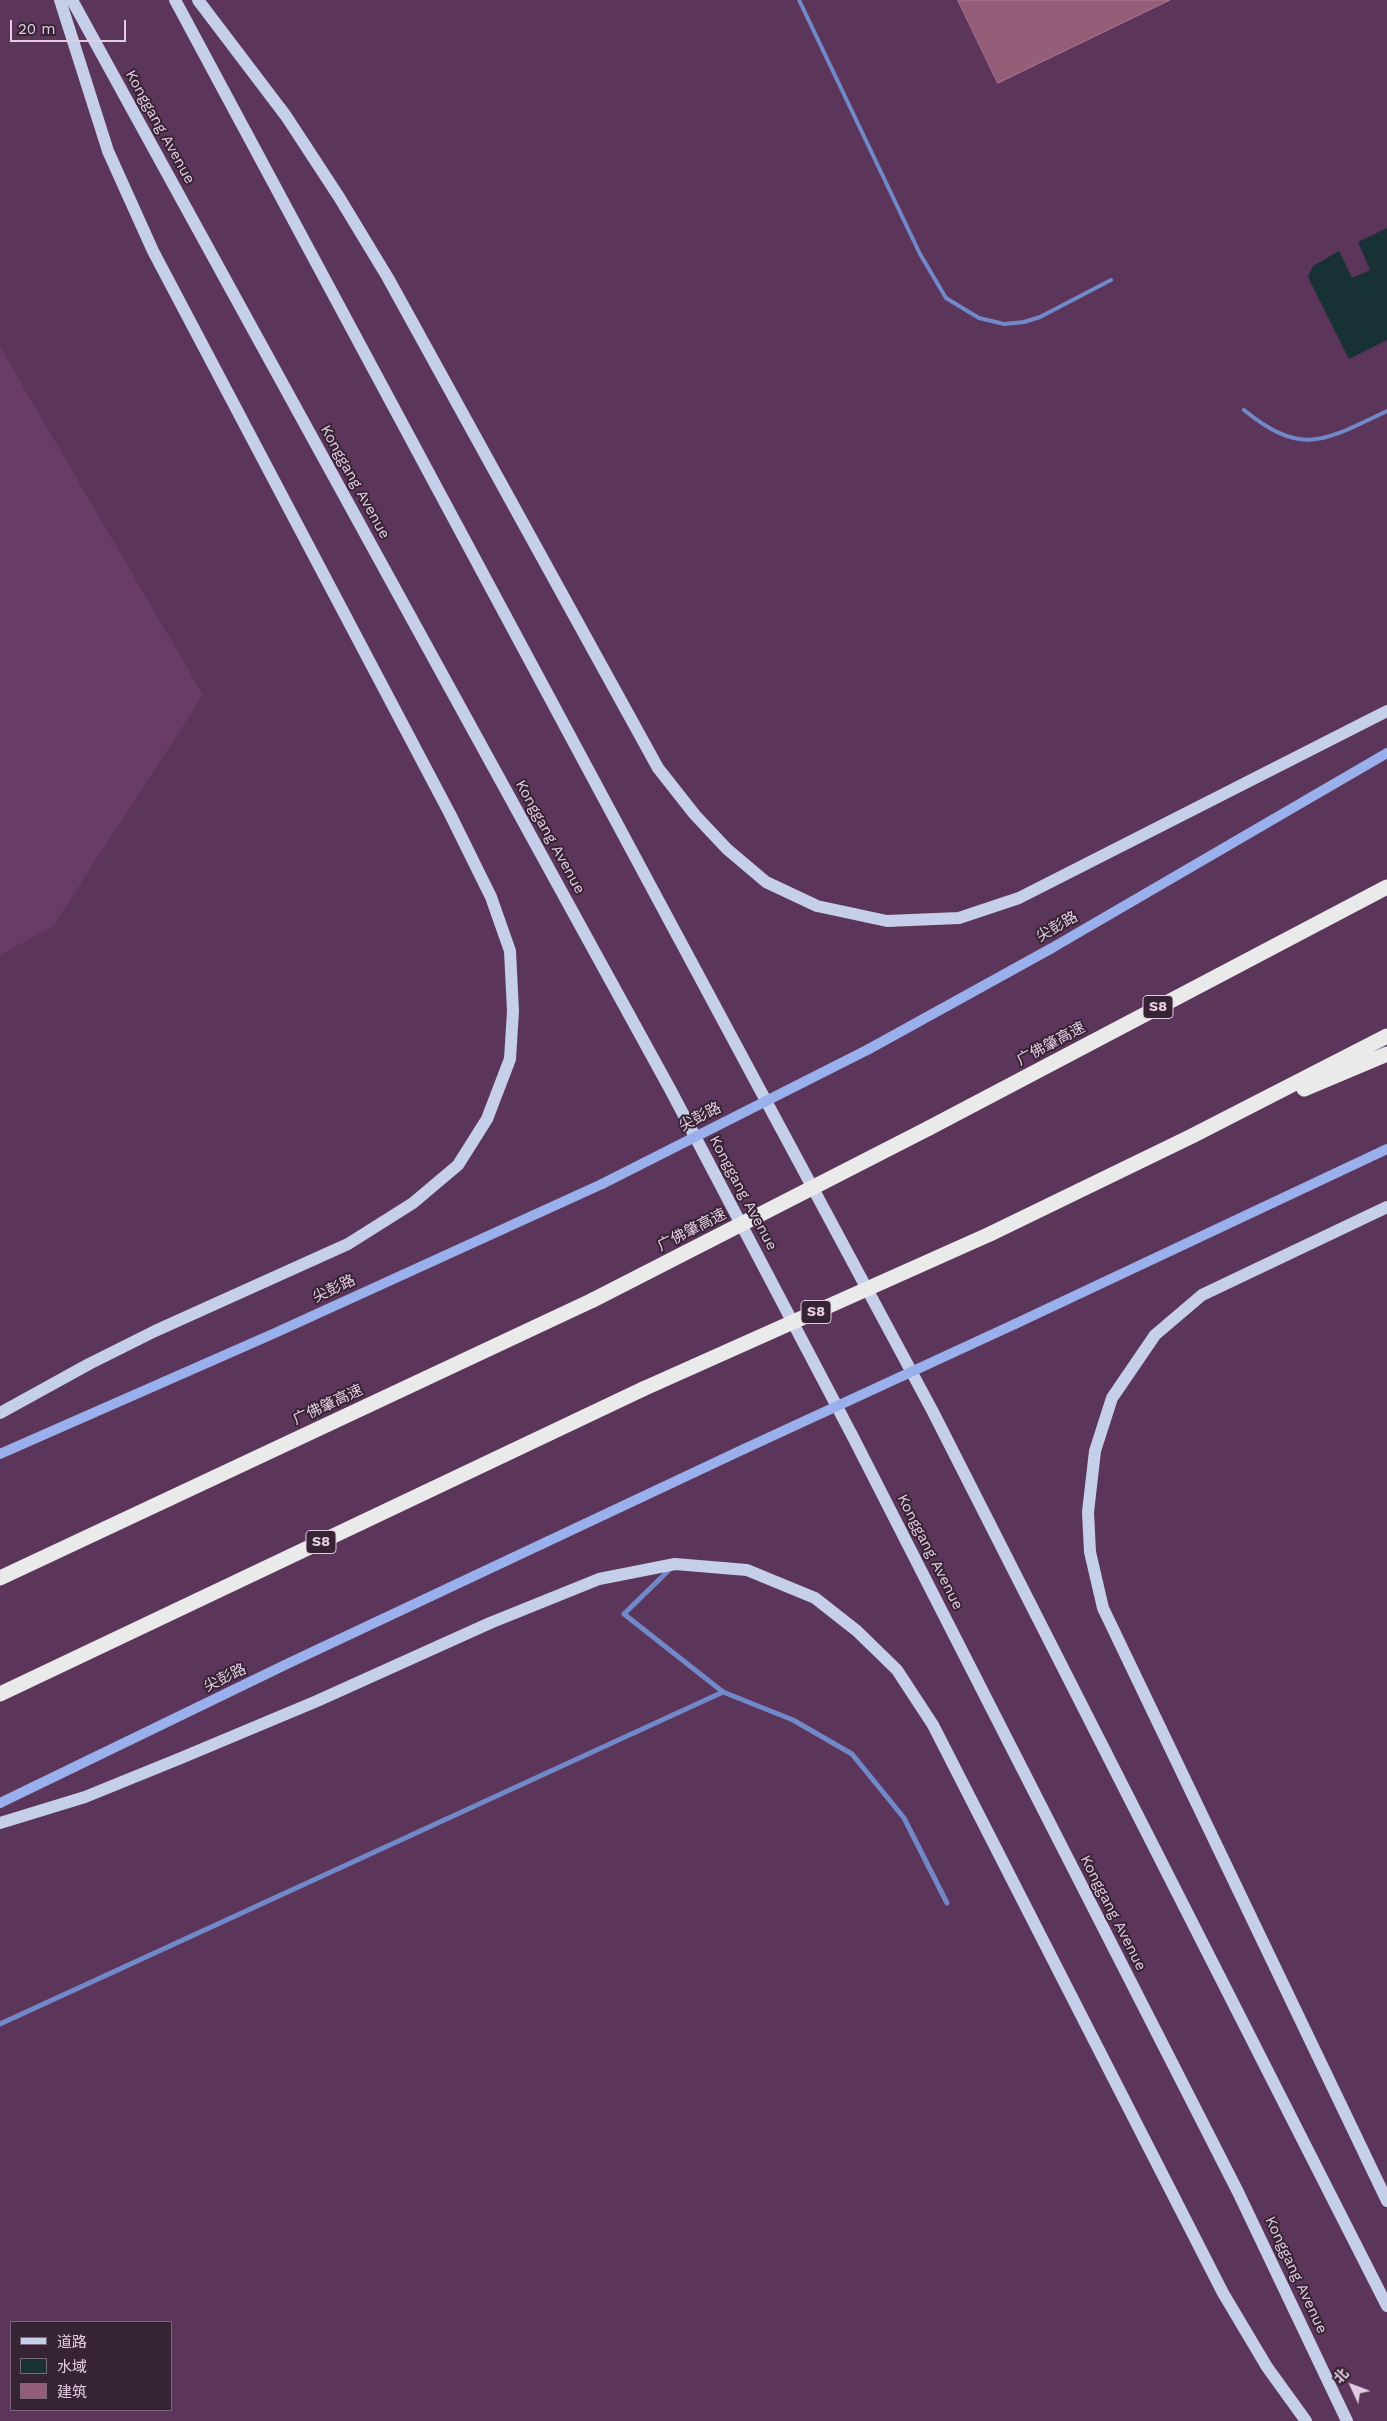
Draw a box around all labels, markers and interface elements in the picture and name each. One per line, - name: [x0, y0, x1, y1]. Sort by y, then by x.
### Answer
- scale bar: [12, 10, 129, 42]
- text: 20 m: [18, 20, 56, 38]
- street label: Konggang Avenue: [121, 67, 199, 187]
- street label: Konggang Avenue: [316, 422, 394, 542]
- street label: Konggang Avenue: [511, 777, 589, 897]
- street label: 尖彭路: [1033, 908, 1081, 946]
- road number: S8: [1143, 996, 1173, 1019]
- street label: 广佛肇高速: [1014, 1018, 1088, 1070]
- street label: 尖彭路: [676, 1099, 724, 1135]
- street label: Konggang Avenue: [705, 1133, 781, 1253]
- street label: 广佛肇高速: [655, 1205, 729, 1255]
- street label: 尖彭路: [310, 1271, 358, 1307]
- road number: S8: [801, 1300, 831, 1324]
- street label: 广佛肇高速: [290, 1381, 366, 1429]
- street label: Konggang Avenue: [893, 1491, 967, 1613]
- road number: S8: [306, 1530, 336, 1554]
- street label: 尖彭路: [201, 1660, 249, 1696]
- street label: Konggang Avenue: [1076, 1852, 1150, 1974]
- street label: Konggang Avenue: [1261, 2213, 1331, 2337]
- legend: [10, 2321, 172, 2411]
- text: 道路: [57, 2333, 87, 2351]
- text: 水域: [57, 2358, 87, 2376]
- north arrow: [1327, 2361, 1377, 2411]
- text: 北: [1330, 2365, 1352, 2386]
- text: 建筑: [57, 2383, 87, 2401]

